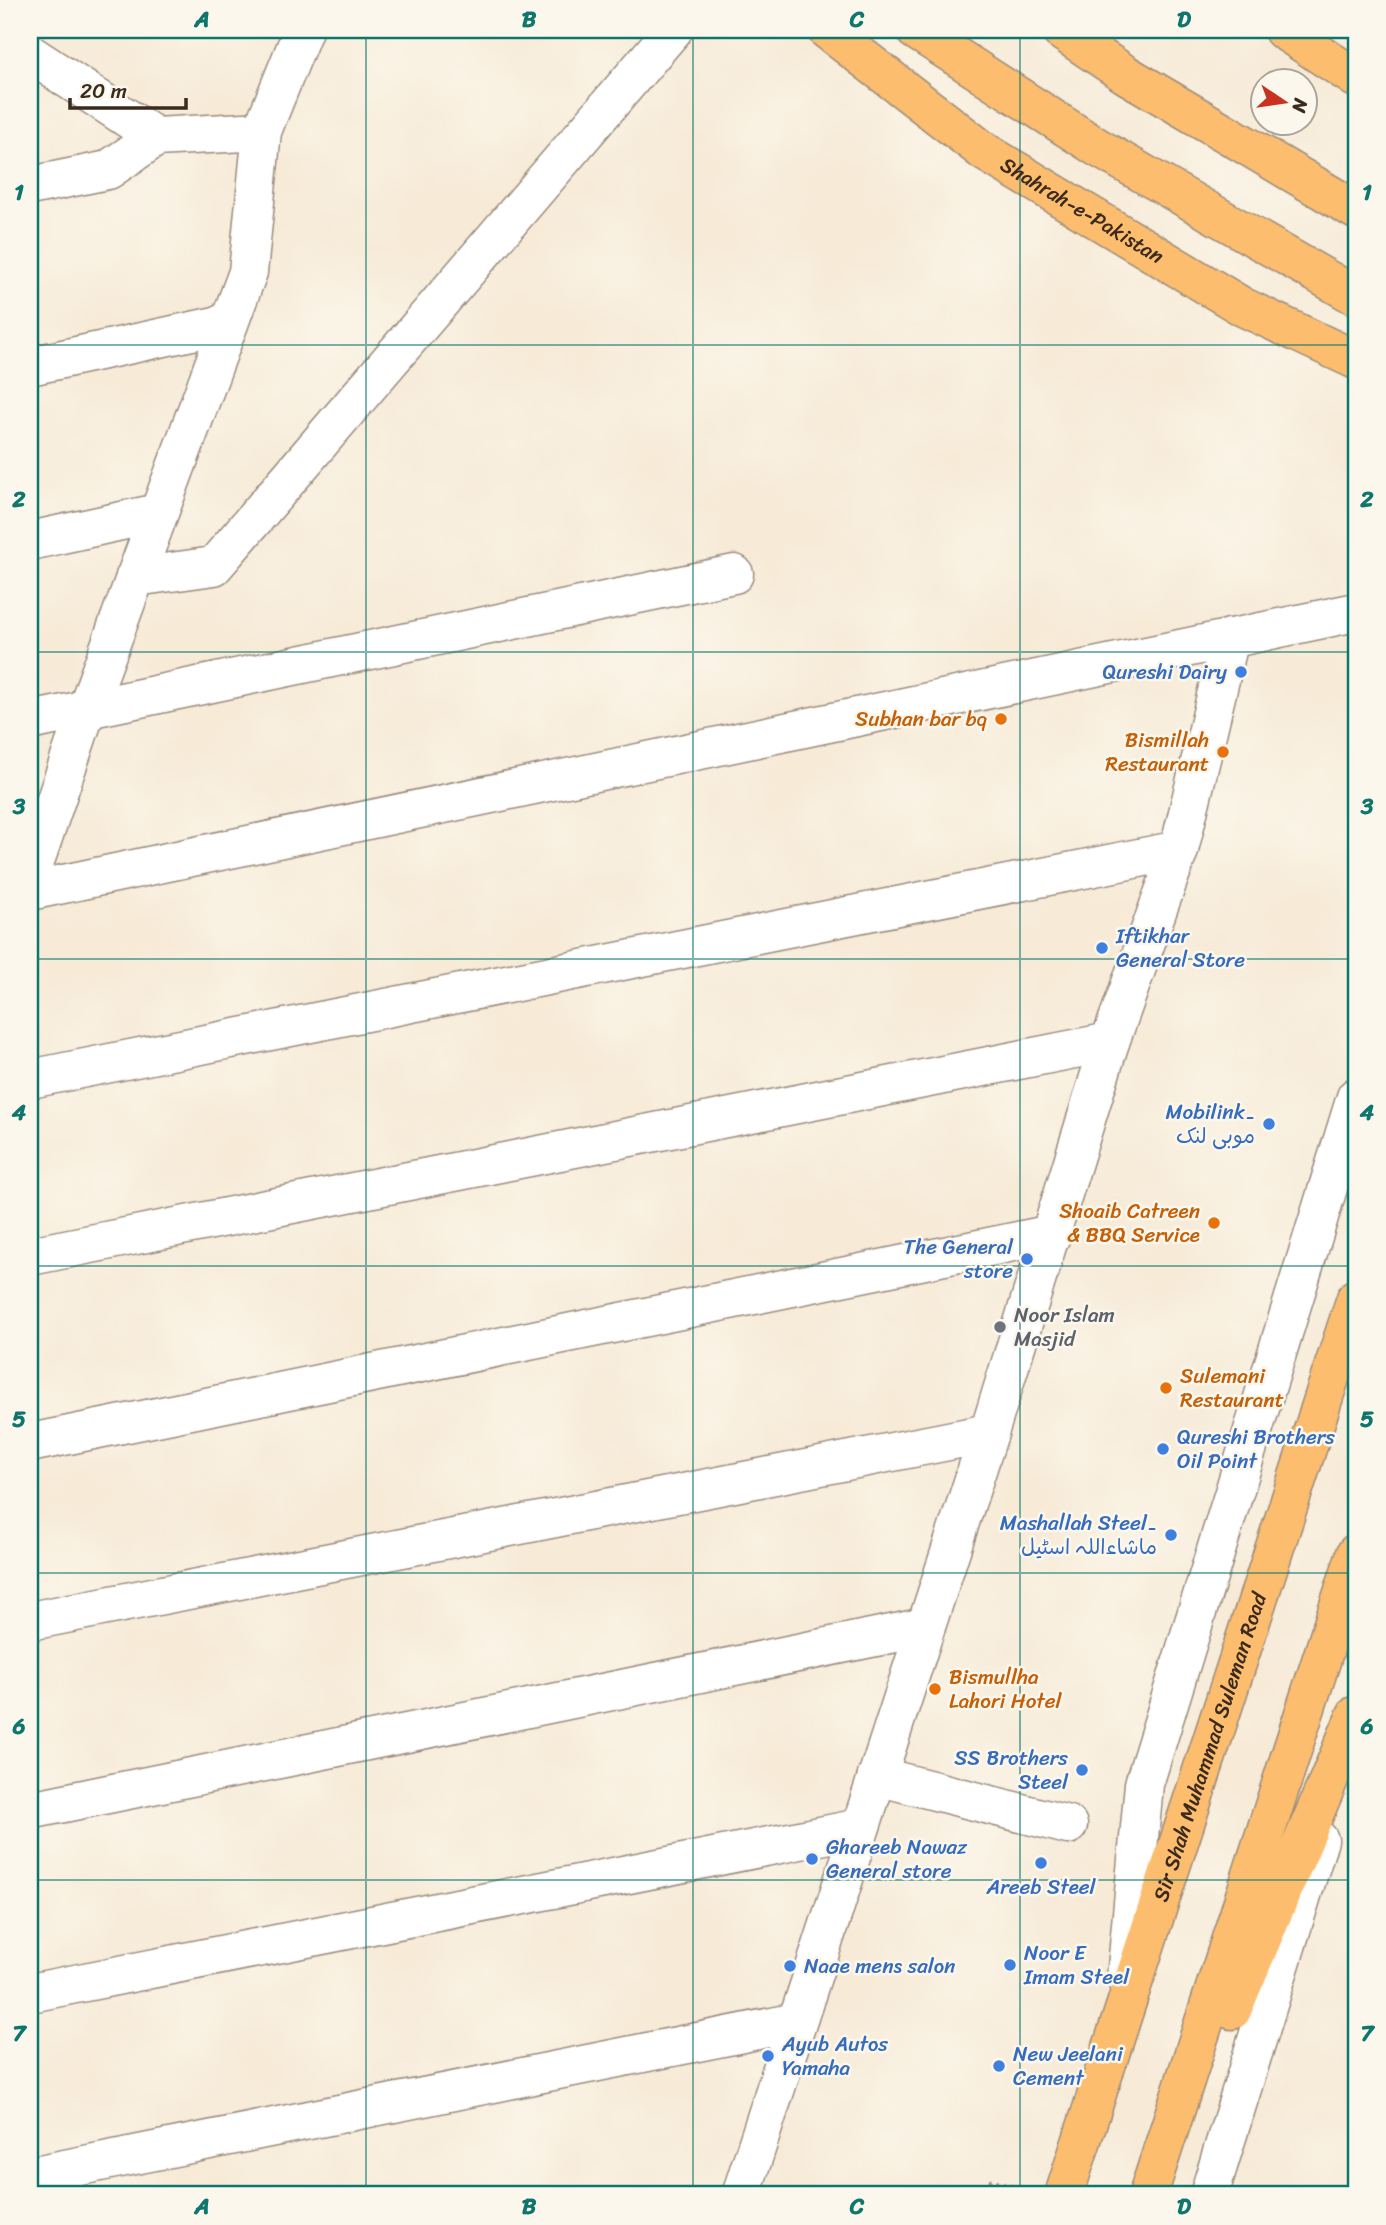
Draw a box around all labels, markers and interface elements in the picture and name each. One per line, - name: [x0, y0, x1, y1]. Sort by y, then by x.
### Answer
- text: A: [193, 0, 210, 40]
- text: B: [522, 0, 537, 40]
- text: C: [849, 0, 865, 40]
- text: D: [1177, 0, 1192, 40]
- scale bar: [70, 66, 186, 110]
- north arrow: [1250, 66, 1320, 136]
- text: 20 m: [80, 72, 127, 110]
- text: N: [1282, 95, 1318, 117]
- street label: Shahrah-e-Pakistan: [993, 146, 1171, 274]
- text: 1: [14, 172, 24, 213]
- text: 1: [1362, 172, 1372, 213]
- text: 2: [11, 479, 26, 520]
- text: 2: [1359, 479, 1374, 520]
- place label: Qureshi Dairy: [1102, 653, 1227, 691]
- marker: Qureshi Dairy: [1233, 664, 1249, 680]
- place label: Subhan bar bq: [855, 700, 987, 738]
- marker: Subhan bar bq: [993, 711, 1009, 727]
- place label: Bismillah Restaurant: [1105, 721, 1209, 783]
- marker: Bismillah Restaurant: [1215, 744, 1231, 760]
- text: 3: [12, 786, 26, 827]
- text: 3: [1360, 786, 1374, 827]
- place label: Iftikhar General Store: [1115, 917, 1245, 979]
- marker: Iftikhar General Store: [1094, 940, 1110, 956]
- text: 4: [11, 1092, 27, 1133]
- text: 4: [1359, 1092, 1375, 1133]
- place label: Mobilink۔ موبی لنک: [1165, 1093, 1255, 1155]
- marker: Mobilink۔ موبی لنک: [1261, 1116, 1277, 1132]
- place label: Shoaib Catreen & BBQ Service: [1059, 1192, 1200, 1254]
- marker: Shoaib Catreen & BBQ Service: [1206, 1215, 1222, 1231]
- place label: The General store: [904, 1228, 1014, 1290]
- marker: The General store: [1019, 1251, 1035, 1267]
- place label: Noor Islam Masjid: [1014, 1296, 1115, 1358]
- marker: Noor Islam Masjid: [992, 1319, 1008, 1335]
- place label: Sulemani Restaurant: [1180, 1357, 1284, 1419]
- marker: Sulemani Restaurant: [1158, 1380, 1174, 1396]
- text: 5: [12, 1399, 26, 1440]
- text: 5: [1360, 1399, 1374, 1440]
- place label: Qureshi Brothers Oil Point: [1177, 1418, 1335, 1480]
- marker: Qureshi Brothers Oil Point: [1155, 1441, 1171, 1457]
- place label: Mashallah Steel۔ ماشاءاللہ اسٹیل: [1000, 1504, 1157, 1566]
- marker: Mashallah Steel۔ ماشاءاللہ اسٹیل: [1163, 1527, 1179, 1543]
- street label: Sir Shah Muhammad Suleman Road: [1142, 1586, 1278, 1907]
- place label: Bismullha Lahori Hotel: [949, 1658, 1063, 1720]
- marker: Bismullha Lahori Hotel: [927, 1681, 943, 1697]
- text: 6: [11, 1706, 26, 1747]
- text: 6: [1359, 1706, 1374, 1747]
- place label: SS Brothers Steel: [954, 1739, 1069, 1801]
- marker: SS Brothers Steel: [1074, 1762, 1090, 1778]
- place label: Ghareeb Nawaz General store: [826, 1828, 968, 1890]
- marker: Ghareeb Nawaz General store: [804, 1851, 820, 1867]
- marker: Areeb Steel: [1033, 1855, 1049, 1871]
- place label: Areeb Steel: [985, 1868, 1097, 1906]
- place label: Noor E Imam Steel: [1023, 1934, 1130, 1996]
- place label: Naae mens salon: [804, 1947, 956, 1985]
- marker: Noor E Imam Steel: [1002, 1957, 1018, 1973]
- marker: Naae mens salon: [782, 1958, 798, 1974]
- text: 7: [12, 2013, 27, 2054]
- text: 7: [1360, 2013, 1375, 2054]
- place label: Ayub Autos Yamaha: [781, 2025, 888, 2087]
- place label: New Jeelani Cement: [1013, 2035, 1124, 2097]
- marker: Ayub Autos Yamaha: [760, 2048, 776, 2064]
- marker: New Jeelani Cement: [991, 2058, 1007, 2074]
- text: A: [193, 2186, 210, 2225]
- text: B: [522, 2186, 537, 2225]
- text: C: [849, 2186, 865, 2225]
- text: D: [1177, 2186, 1192, 2225]

